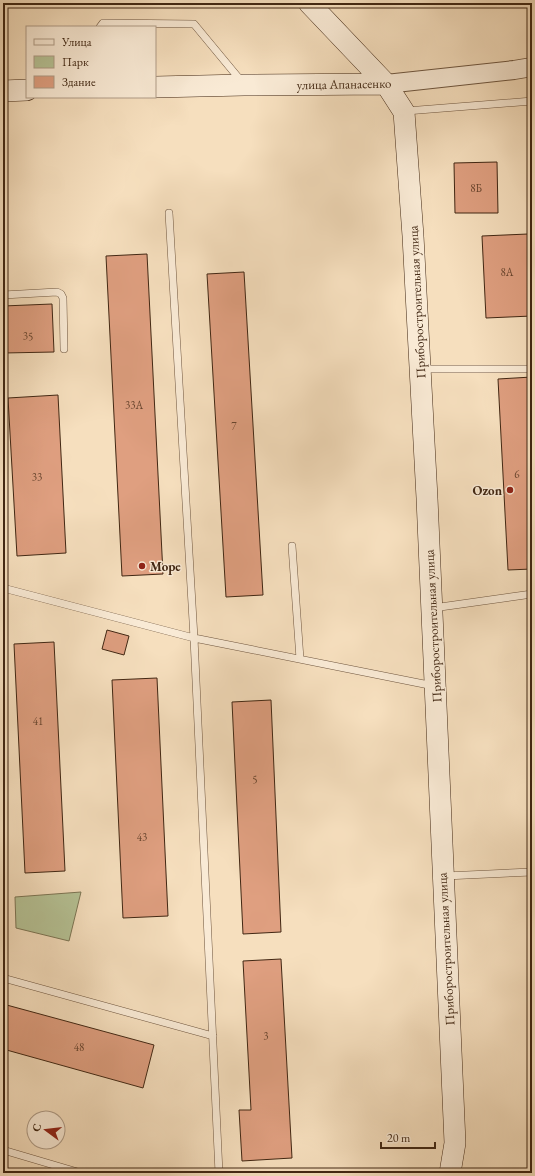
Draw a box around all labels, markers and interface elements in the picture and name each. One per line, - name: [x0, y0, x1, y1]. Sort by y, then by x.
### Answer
- legend: [26, 26, 156, 98]
- text: Улица: [61, 34, 92, 50]
- text: Парк: [62, 54, 89, 70]
- text: Здание: [62, 74, 96, 90]
- street label: улица Апанасенко: [296, 75, 392, 93]
- house number: 8Б: [470, 181, 482, 195]
- street label: Приборостроительная улица: [404, 224, 429, 379]
- house number: 8А: [501, 265, 514, 279]
- house number: 35: [23, 329, 33, 343]
- house number: 33А: [125, 398, 143, 412]
- house number: 7: [231, 419, 237, 433]
- house number: 6: [514, 467, 520, 481]
- house number: 33: [32, 470, 42, 484]
- place label: Ozon: [473, 482, 503, 499]
- marker: Ozon: [505, 485, 515, 495]
- street label: Приборостроительная улица: [420, 548, 445, 703]
- place label: Море: [150, 558, 181, 575]
- marker: Море: [137, 561, 147, 571]
- house number: 41: [33, 714, 43, 728]
- house number: 5: [252, 772, 258, 786]
- house number: 43: [137, 830, 147, 844]
- street label: Приборостроительная улица: [433, 871, 458, 1026]
- house number: 3: [263, 1029, 269, 1043]
- house number: 48: [74, 1040, 84, 1054]
- north arrow: [26, 1110, 66, 1150]
- text: С: [29, 1122, 44, 1133]
- scale bar: [381, 1124, 435, 1150]
- text: 20 m: [387, 1130, 411, 1146]

